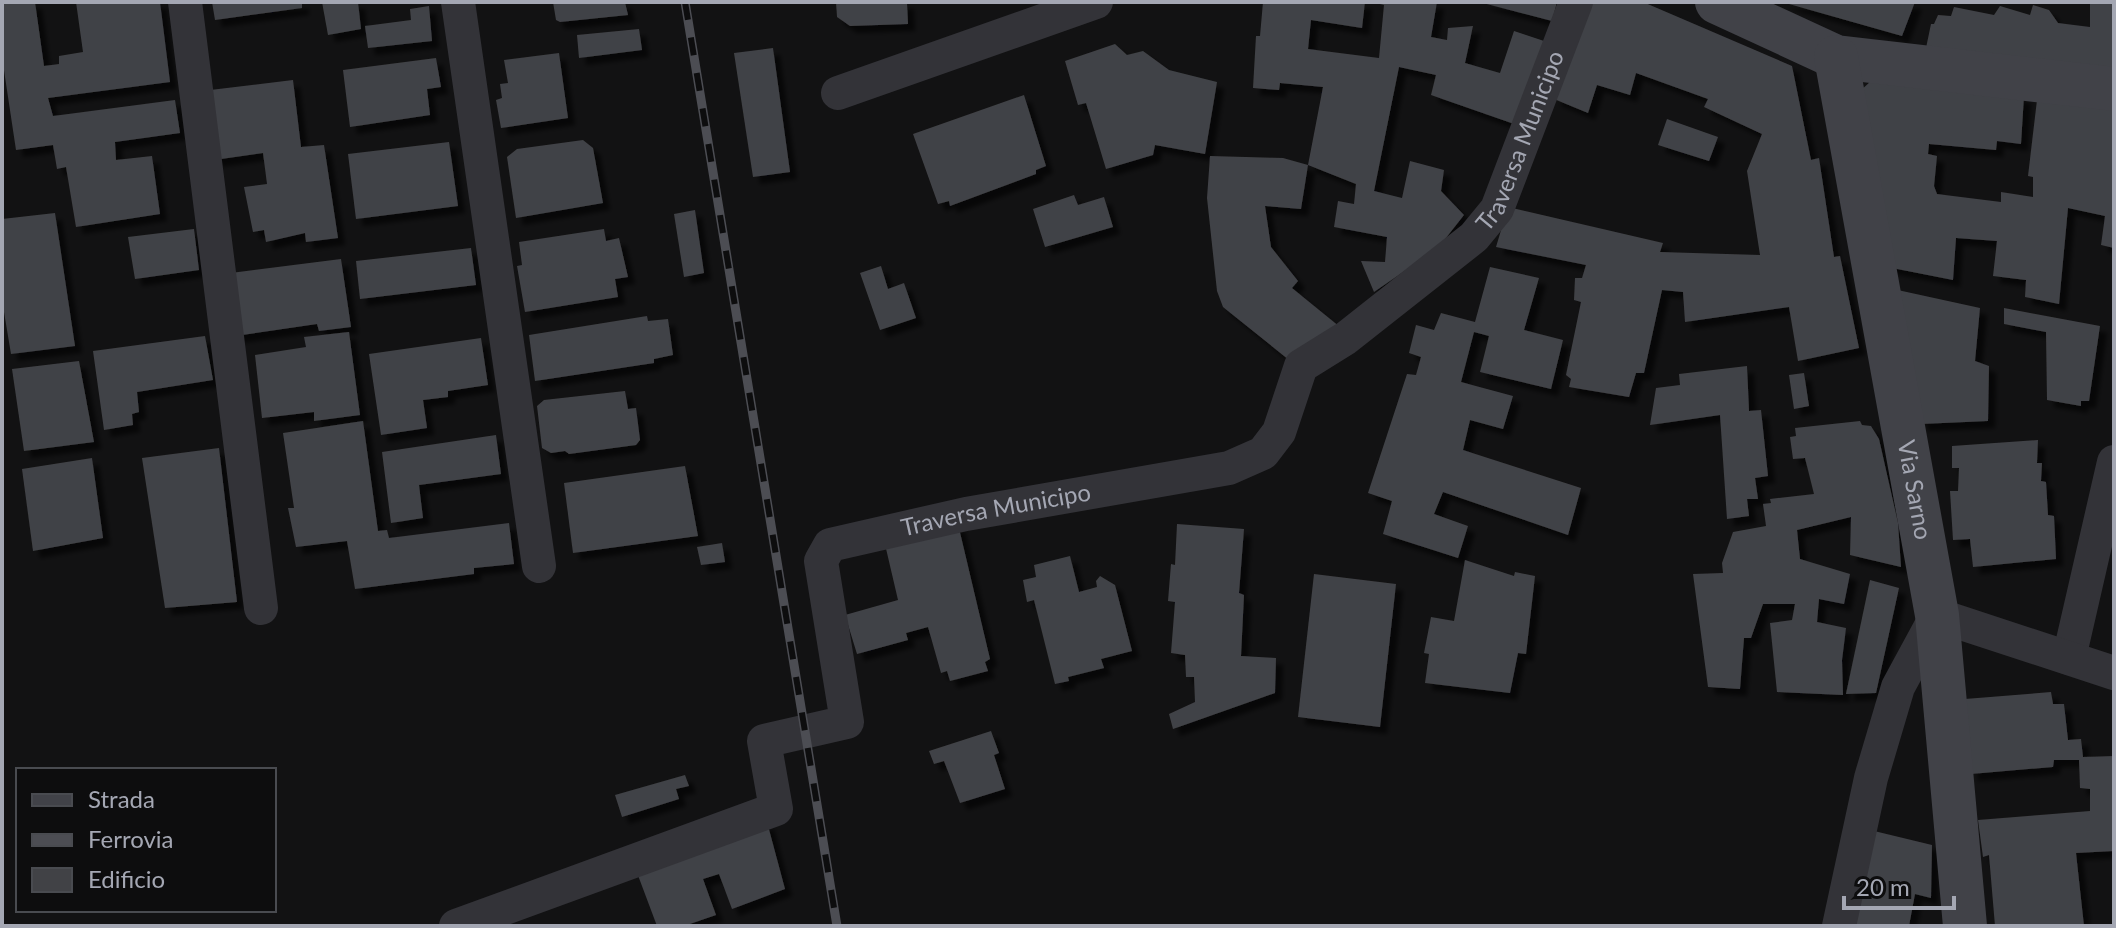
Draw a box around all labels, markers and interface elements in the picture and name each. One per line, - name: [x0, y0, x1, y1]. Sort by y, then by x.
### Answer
- street label: Traversa Municipo: [1469, 46, 1569, 236]
- street label: Via Sarno: [1893, 438, 1939, 542]
- street label: Traversa Municipo: [898, 476, 1093, 541]
- legend: [16, 768, 276, 912]
- text: Strada: [88, 784, 155, 813]
- text: Ferrovia: [88, 824, 174, 853]
- scale bar: [1844, 860, 1954, 910]
- text: Edificio: [88, 864, 165, 893]
- text: 20 m: [1856, 872, 1910, 901]

